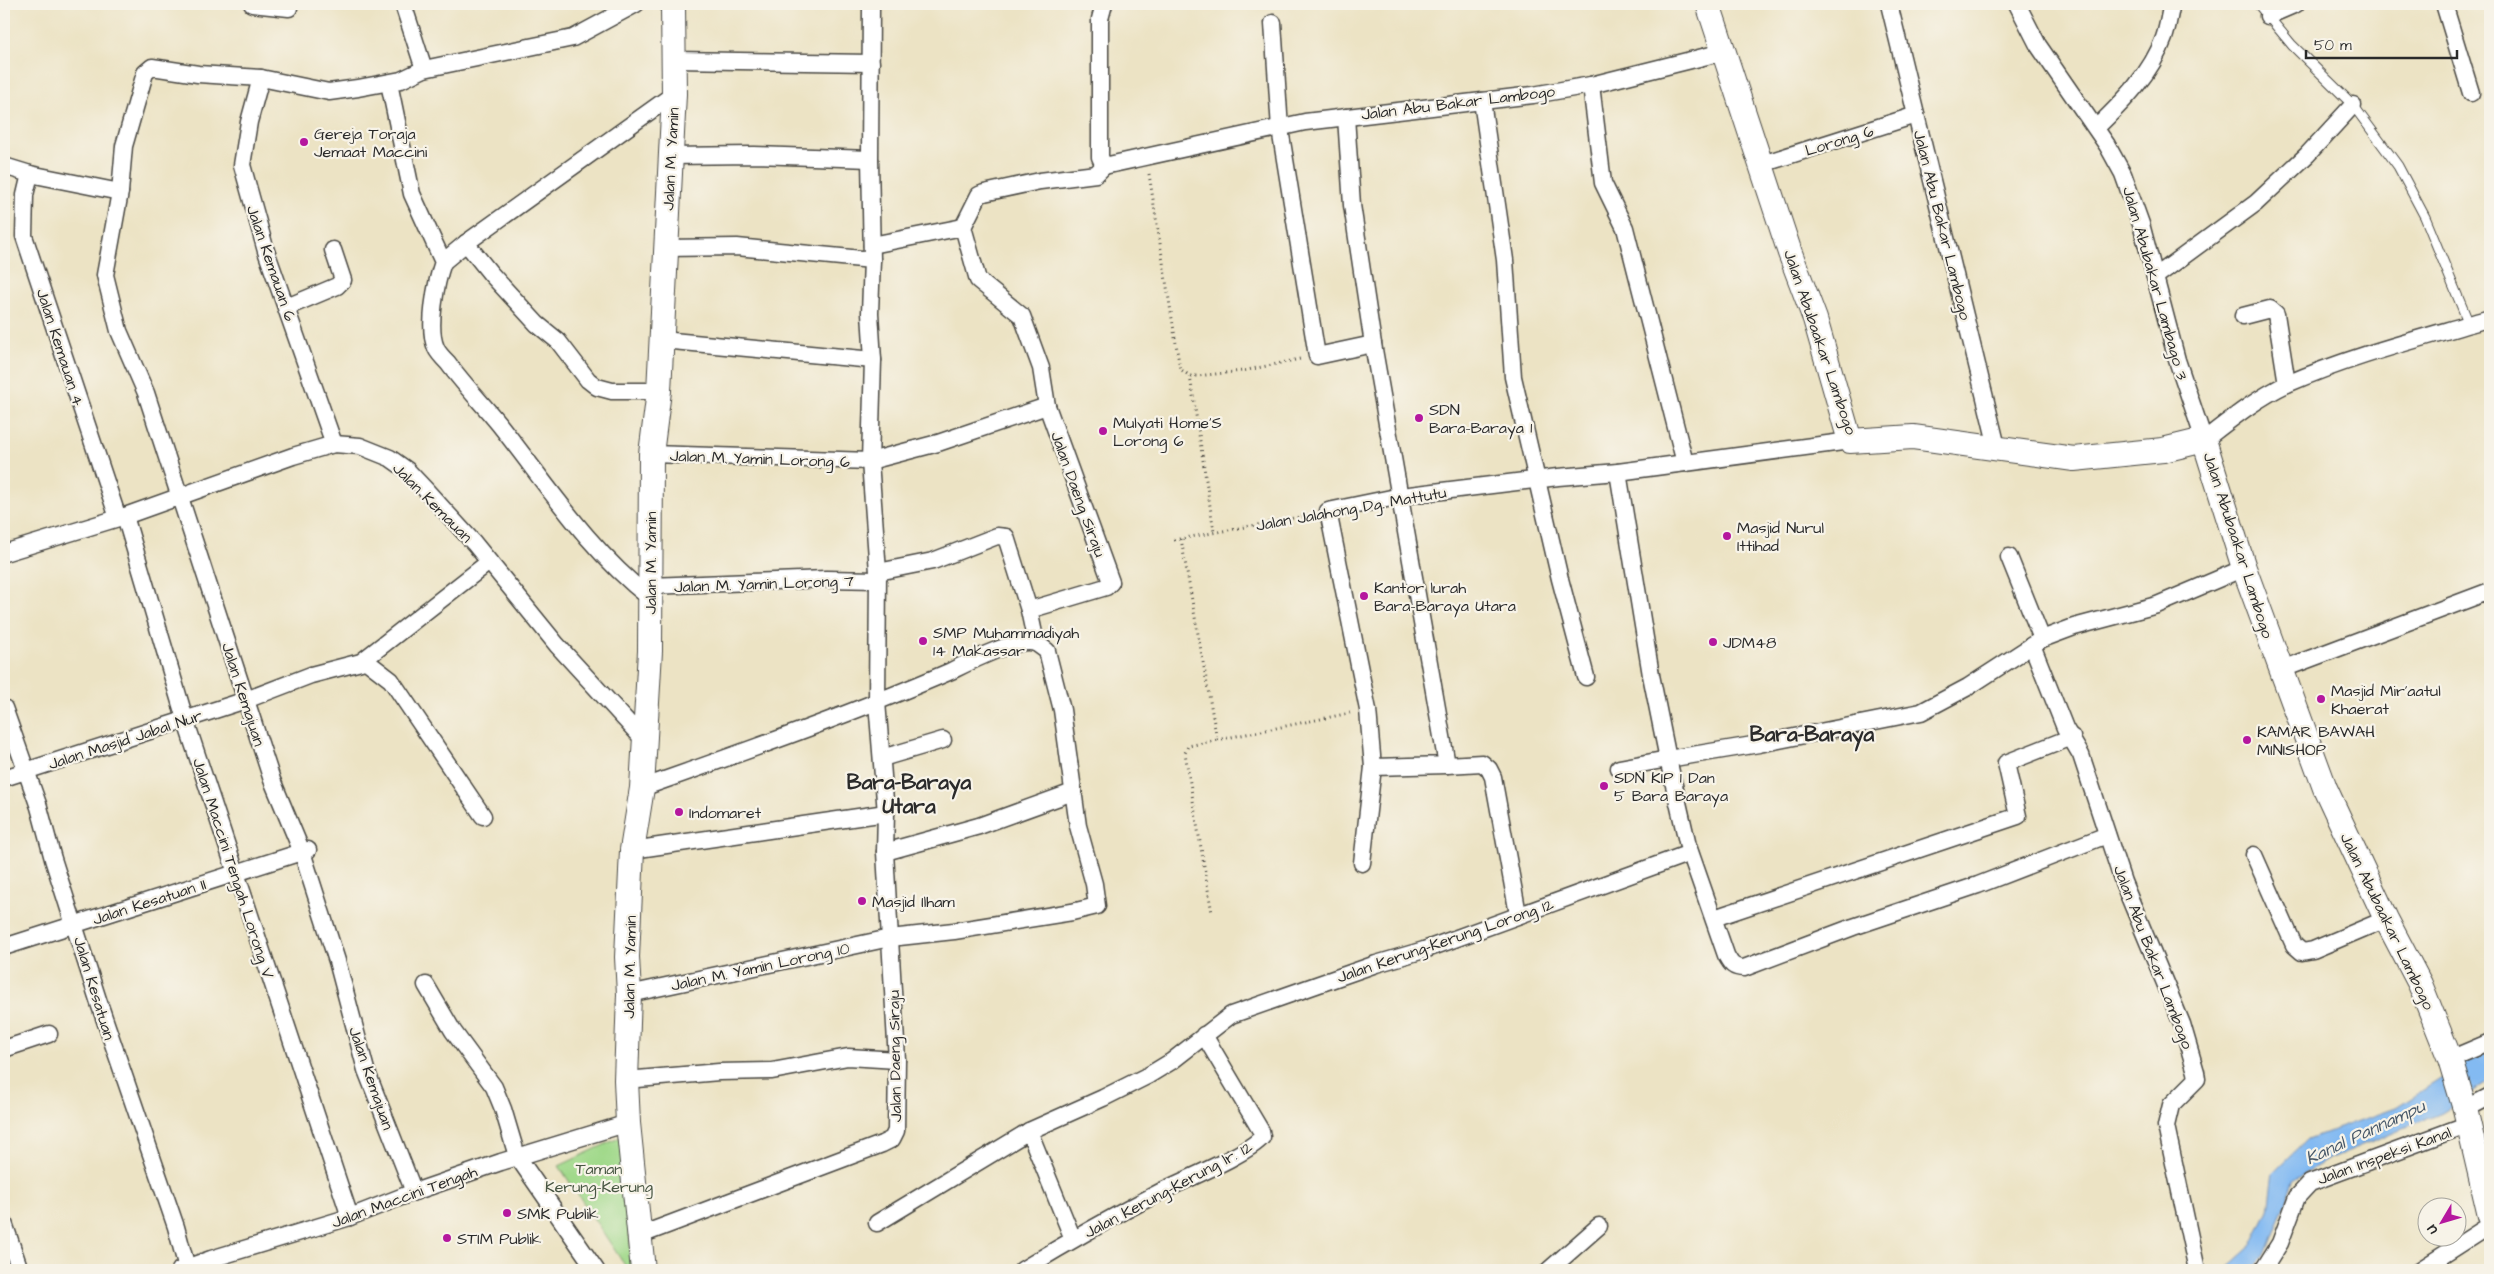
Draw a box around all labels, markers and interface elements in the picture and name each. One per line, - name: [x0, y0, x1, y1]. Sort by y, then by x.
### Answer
- scale bar: [2306, 28, 2458, 60]
- text: 50 m: [2314, 35, 2352, 56]
- street label: Jalan Abu Bakar Lambogo: [1360, 80, 1556, 127]
- street label: Jalan M. Yamin: [657, 107, 685, 211]
- street label: Lorong 6: [1802, 120, 1877, 163]
- place label: Gereja Toraja Jemaat Maccini: [314, 123, 428, 163]
- street label: Jalan Abu Bakar Lambogo: [1907, 128, 1976, 323]
- marker: Gereja Toraja Jemaat Maccini: [298, 136, 310, 148]
- street label: Jalan Abubakar Lambago 3: [2116, 184, 2193, 383]
- street label: Jalan Kemauan 6: [241, 202, 301, 324]
- street label: Jalan Abubaakar Lambogo: [1777, 247, 1862, 438]
- street label: Jalan Kemauan 4: [31, 286, 89, 409]
- place label: SDN Bara-Baraya 1: [1429, 399, 1532, 440]
- place label: Mulyati Home'S Lorong 6: [1113, 412, 1222, 453]
- marker: SDN Bara-Baraya 1: [1413, 412, 1425, 424]
- marker: Mulyati Home'S Lorong 6: [1097, 425, 1109, 437]
- street label: Jalan Daeng Siraju: [1044, 428, 1111, 561]
- street label: Jalan M. Yamin Lorong 6: [670, 445, 850, 474]
- street label: Jalan Abubaakar Lambogo: [2197, 449, 2279, 641]
- street label: Jalan Kemauan: [387, 458, 477, 548]
- street label: Jalan Jalahong Dg. Mattutu: [1254, 481, 1448, 538]
- street label: Jalan M. Yamin: [640, 511, 662, 615]
- place label: Masjid Nurul Ittihad: [1737, 517, 1824, 557]
- marker: Masjid Nurul Ittihad: [1721, 530, 1733, 542]
- street label: Jalan M. Yamin Lorong 7: [674, 570, 855, 599]
- place label: Kantor lurah Bara-Baraya Utara: [1374, 577, 1516, 618]
- marker: Kantor lurah Bara-Baraya Utara: [1358, 590, 1370, 602]
- place label: SMP Muhammadiyah 14 Makassar: [933, 622, 1079, 662]
- place label: JDM48: [1723, 632, 1776, 654]
- marker: SMP Muhammadiyah 14 Makassar: [917, 635, 929, 647]
- marker: JDM48: [1707, 636, 1719, 648]
- street label: Jalan Kemajuan: [216, 640, 270, 749]
- place label: Masjid Mir'aatul Khaerat: [2331, 680, 2441, 720]
- marker: Masjid Mir'aatul Khaerat: [2315, 693, 2327, 705]
- street label: Jalan Masjid Jabal Nur: [46, 705, 205, 775]
- district label: Bara-Baraya: [1750, 720, 1875, 752]
- place label: KAMAR BAWAH MINISHOP: [2257, 721, 2375, 761]
- marker: KAMAR BAWAH MINISHOP: [2241, 734, 2253, 746]
- street label: Jalan Maccini Tengah Lorong V: [186, 755, 279, 982]
- place label: SDN KIP 1 Dan 5 Bara Baraya: [1614, 767, 1728, 808]
- district label: Bara-Baraya Utara: [847, 768, 972, 821]
- marker: SDN KIP 1 Dan 5 Bara Baraya: [1598, 780, 1610, 792]
- place label: Indomaret: [689, 802, 762, 824]
- marker: Indomaret: [673, 806, 685, 818]
- street label: Jalan Abubaakar Lambogo: [2334, 829, 2440, 1014]
- street label: Jalan Abu Bakar Lambogo: [2107, 862, 2198, 1053]
- street label: Jalan Kesatuan II: [90, 873, 209, 931]
- place label: Masjid Ilham: [872, 891, 955, 913]
- street label: Jalan Kerung-Kerung Lorong 12: [1334, 893, 1557, 989]
- marker: Masjid Ilham: [856, 895, 868, 907]
- street label: Jalan M. Yamin: [618, 915, 642, 1019]
- street label: Jalan Kesatuan: [68, 934, 120, 1043]
- street label: Jalan M. Yamin Lorong 10: [669, 937, 852, 998]
- street label: Jalan Daeng Siraju: [883, 990, 908, 1122]
- street label: Jalan Kemajuan: [343, 1024, 399, 1133]
- water label: Kanal Pannampu: [2301, 1093, 2430, 1171]
- street label: Jalan Inspeksi Kanal: [2314, 1122, 2454, 1190]
- street label: Jalan Kerung-Kerung lr. 12: [1081, 1136, 1257, 1244]
- park label: Taman Kerung-Kerung: [545, 1158, 653, 1199]
- street label: Jalan Maccini Tengah: [328, 1160, 481, 1234]
- north arrow: [2416, 1196, 2466, 1246]
- place label: SMK Publik: [517, 1203, 599, 1225]
- marker: SMK Publik: [501, 1207, 513, 1219]
- text: U: [2422, 1220, 2443, 1239]
- place label: STIM Publik: [457, 1228, 542, 1250]
- marker: STIM Publik: [441, 1232, 453, 1244]

